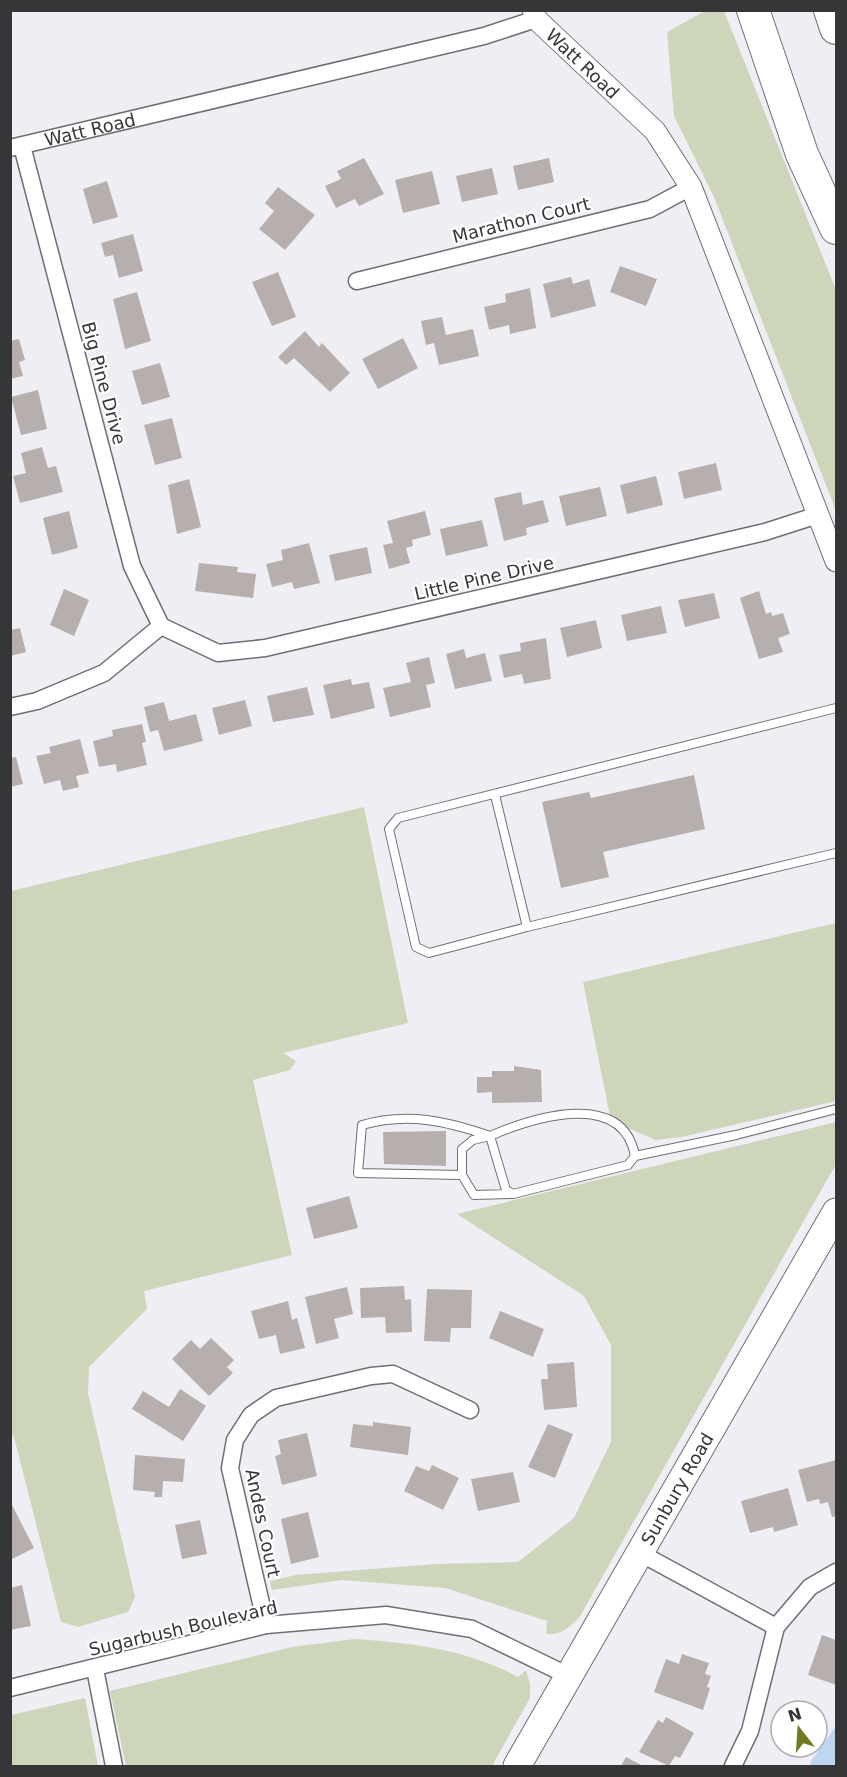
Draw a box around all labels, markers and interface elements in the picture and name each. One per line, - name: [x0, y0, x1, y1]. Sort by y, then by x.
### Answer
- street label: Watt Road: [542, 24, 624, 103]
- street label: Watt Road: [42, 108, 137, 150]
- street label: Marathon Court: [450, 193, 592, 247]
- street label: Big Pine Drive: [78, 319, 130, 447]
- street label: Little Pine Drive: [412, 552, 556, 604]
- street label: Sunbury Road: [636, 1429, 717, 1549]
- street label: Andes Court: [241, 1467, 285, 1579]
- street label: Sugarbush Boulevard: [87, 1596, 279, 1660]
- north arrow: [769, 1699, 829, 1759]
- text: N: [786, 1704, 804, 1726]

